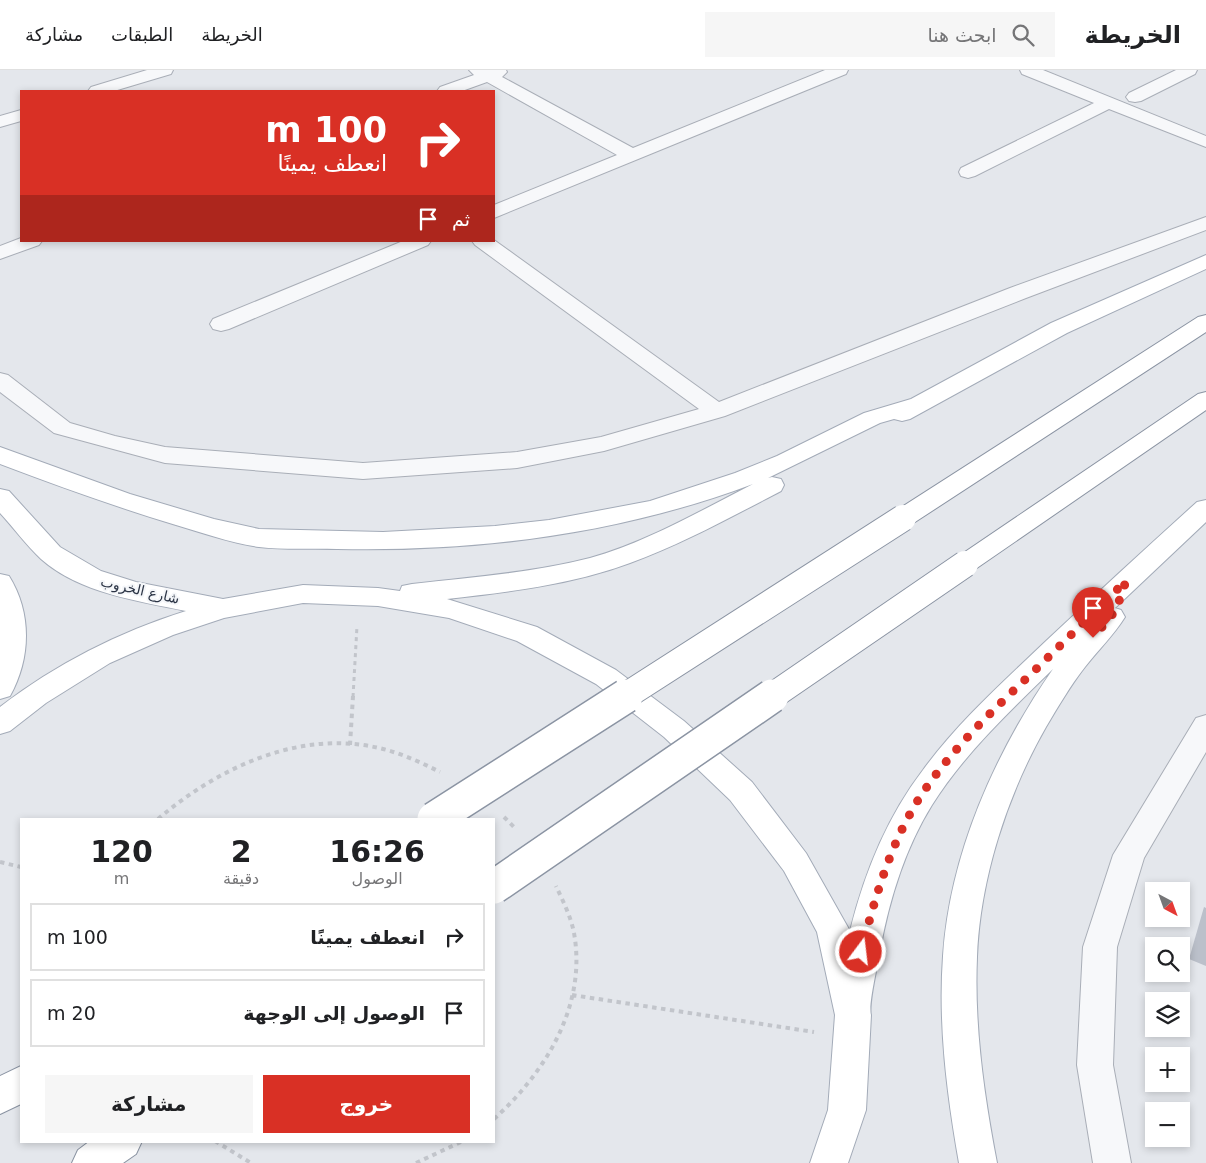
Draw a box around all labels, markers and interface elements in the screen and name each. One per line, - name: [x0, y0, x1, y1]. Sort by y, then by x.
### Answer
- search box: [705, 12, 1055, 57]
- icon: search: [1009, 21, 1037, 49]
- text: الخريطة: [1085, 21, 1181, 49]
- text: مشاركة: [25, 24, 83, 45]
- text: الطبقات: [111, 24, 173, 45]
- text: الخريطة: [201, 24, 263, 45]
- text: ابحث هنا: [928, 24, 997, 46]
- text: 100 m: [265, 110, 387, 150]
- icon: right: [405, 110, 470, 175]
- text: انعطف يمينًا: [278, 151, 387, 176]
- icon: arrive: [414, 205, 442, 233]
- text: ثم: [452, 208, 470, 230]
- street label: شارع الخروب: [99, 573, 181, 608]
- pin: [1072, 587, 1114, 638]
- icon: arrive: [1079, 594, 1107, 622]
- text: 120: [90, 834, 153, 869]
- text: 2: [231, 834, 252, 869]
- text: 16:26: [329, 834, 425, 869]
- text: m: [114, 869, 129, 888]
- text: دقيقة: [223, 869, 259, 888]
- text: الوصول: [352, 869, 403, 888]
- north arrow: [1145, 882, 1190, 928]
- map controls: [1145, 882, 1190, 1147]
- icon: right: [440, 923, 468, 951]
- position arrow: [834, 925, 886, 977]
- text: 100 m: [47, 926, 108, 948]
- text: انعطف يمينًا: [310, 926, 425, 948]
- button: search: [1145, 937, 1190, 982]
- button: layers: [1145, 992, 1190, 1037]
- icon: arrive: [440, 999, 468, 1027]
- text: 20 m: [47, 1002, 96, 1024]
- text: الوصول إلى الوجهة: [243, 1002, 425, 1024]
- button: +: [1145, 1047, 1190, 1092]
- button: مشاركة: [45, 1075, 253, 1133]
- button: خروج: [263, 1075, 470, 1133]
- button: −: [1145, 1102, 1190, 1147]

